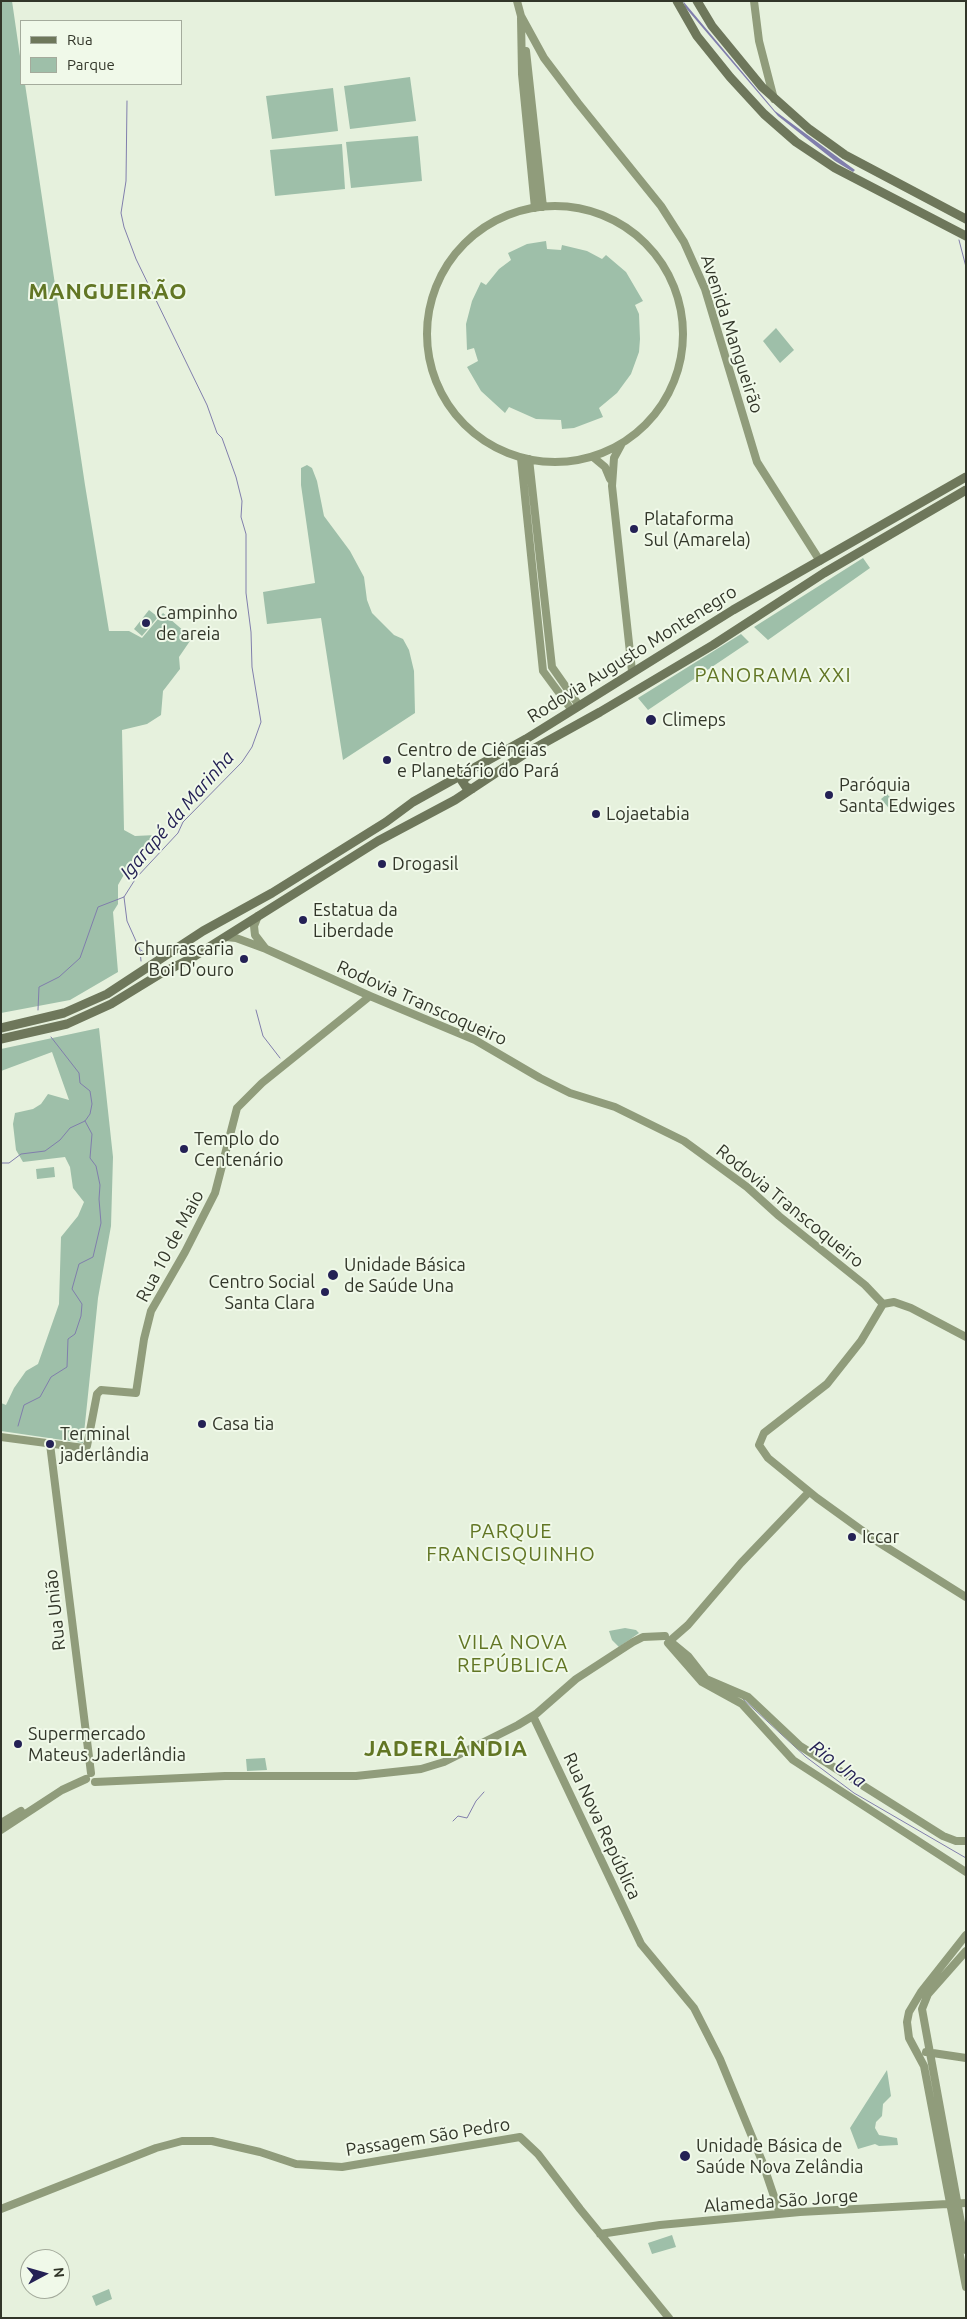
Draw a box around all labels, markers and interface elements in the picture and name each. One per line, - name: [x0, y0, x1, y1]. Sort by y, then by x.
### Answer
- legend: [20, 20, 182, 85]
- text: Rua: [67, 31, 93, 48]
- text: Parque: [67, 56, 115, 73]
- street label: Avenida Mangueirão: [696, 252, 768, 416]
- district label: MANGUEIRÃO: [27, 279, 189, 305]
- place label: Plataforma Sul (Amarela): [644, 508, 751, 550]
- marker: Plataforma Sul (Amarela): [628, 523, 640, 535]
- street label: Rodovia Augusto Montenegro: [523, 581, 741, 727]
- place label: Campinho de areia: [156, 602, 238, 644]
- marker: Campinho de areia: [140, 617, 152, 629]
- district label: PANORAMA XXI: [693, 663, 853, 687]
- place label: Climeps: [662, 709, 726, 731]
- marker: Climeps: [644, 713, 658, 727]
- place label: Centro de Ciências e Planetário do Pará: [397, 739, 559, 782]
- water label: Igarapé da Marinha: [115, 746, 239, 884]
- marker: Centro de Ciências e Planetário do Pará: [381, 754, 393, 766]
- place label: Paróquia Santa Edwiges: [839, 774, 955, 816]
- marker: Paróquia Santa Edwiges: [823, 789, 835, 801]
- place label: Lojaetabia: [606, 803, 690, 825]
- marker: Lojaetabia: [590, 808, 602, 820]
- place label: Drogasil: [392, 853, 459, 875]
- marker: Drogasil: [376, 858, 388, 870]
- place label: Estatua da Liberdade: [313, 899, 398, 942]
- marker: Estatua da Liberdade: [297, 914, 309, 926]
- place label: Churrascaria Boi D'ouro: [134, 938, 234, 981]
- marker: Churrascaria Boi D'ouro: [238, 953, 250, 965]
- street label: Rodovia Transcoqueiro: [334, 956, 510, 1050]
- place label: Templo do Centenário: [194, 1128, 283, 1170]
- street label: Rodovia Transcoqueiro: [712, 1140, 868, 1272]
- marker: Templo do Centenário: [178, 1143, 190, 1155]
- street label: Rua 10 de Maio: [131, 1186, 209, 1306]
- place label: Unidade Básica de Saúde Una: [344, 1254, 466, 1296]
- marker: Unidade Básica de Saúde Una: [326, 1268, 340, 1282]
- place label: Centro Social Santa Clara: [209, 1271, 315, 1314]
- marker: Centro Social Santa Clara: [319, 1286, 331, 1298]
- place label: Casa tia: [212, 1413, 274, 1435]
- marker: Casa tia: [196, 1418, 208, 1430]
- place label: Terminal jaderlândia: [60, 1423, 149, 1466]
- marker: Terminal jaderlândia: [44, 1438, 56, 1450]
- district label: PARQUE FRANCISQUINHO: [425, 1519, 597, 1566]
- place label: Iccar: [862, 1526, 899, 1548]
- marker: Iccar: [846, 1531, 858, 1543]
- street label: Rua União: [40, 1568, 70, 1652]
- district label: VILA NOVA REPÚBLICA: [456, 1630, 570, 1677]
- place label: Supermercado Mateus Jaderlândia: [28, 1723, 186, 1766]
- water label: Rio Una: [805, 1735, 871, 1793]
- district label: JADERLÂNDIA: [363, 1736, 529, 1762]
- marker: Supermercado Mateus Jaderlândia: [12, 1738, 24, 1750]
- street label: Rua Nova República: [559, 1749, 645, 1903]
- street label: Passagem São Pedro: [344, 2113, 512, 2161]
- place label: Unidade Básica de Saúde Nova Zelândia: [696, 2135, 864, 2178]
- marker: Unidade Básica de Saúde Nova Zelândia: [678, 2149, 692, 2163]
- street label: Alameda São Jorge: [703, 2185, 859, 2217]
- north arrow: [20, 2249, 70, 2299]
- text: N: [50, 2266, 67, 2279]

